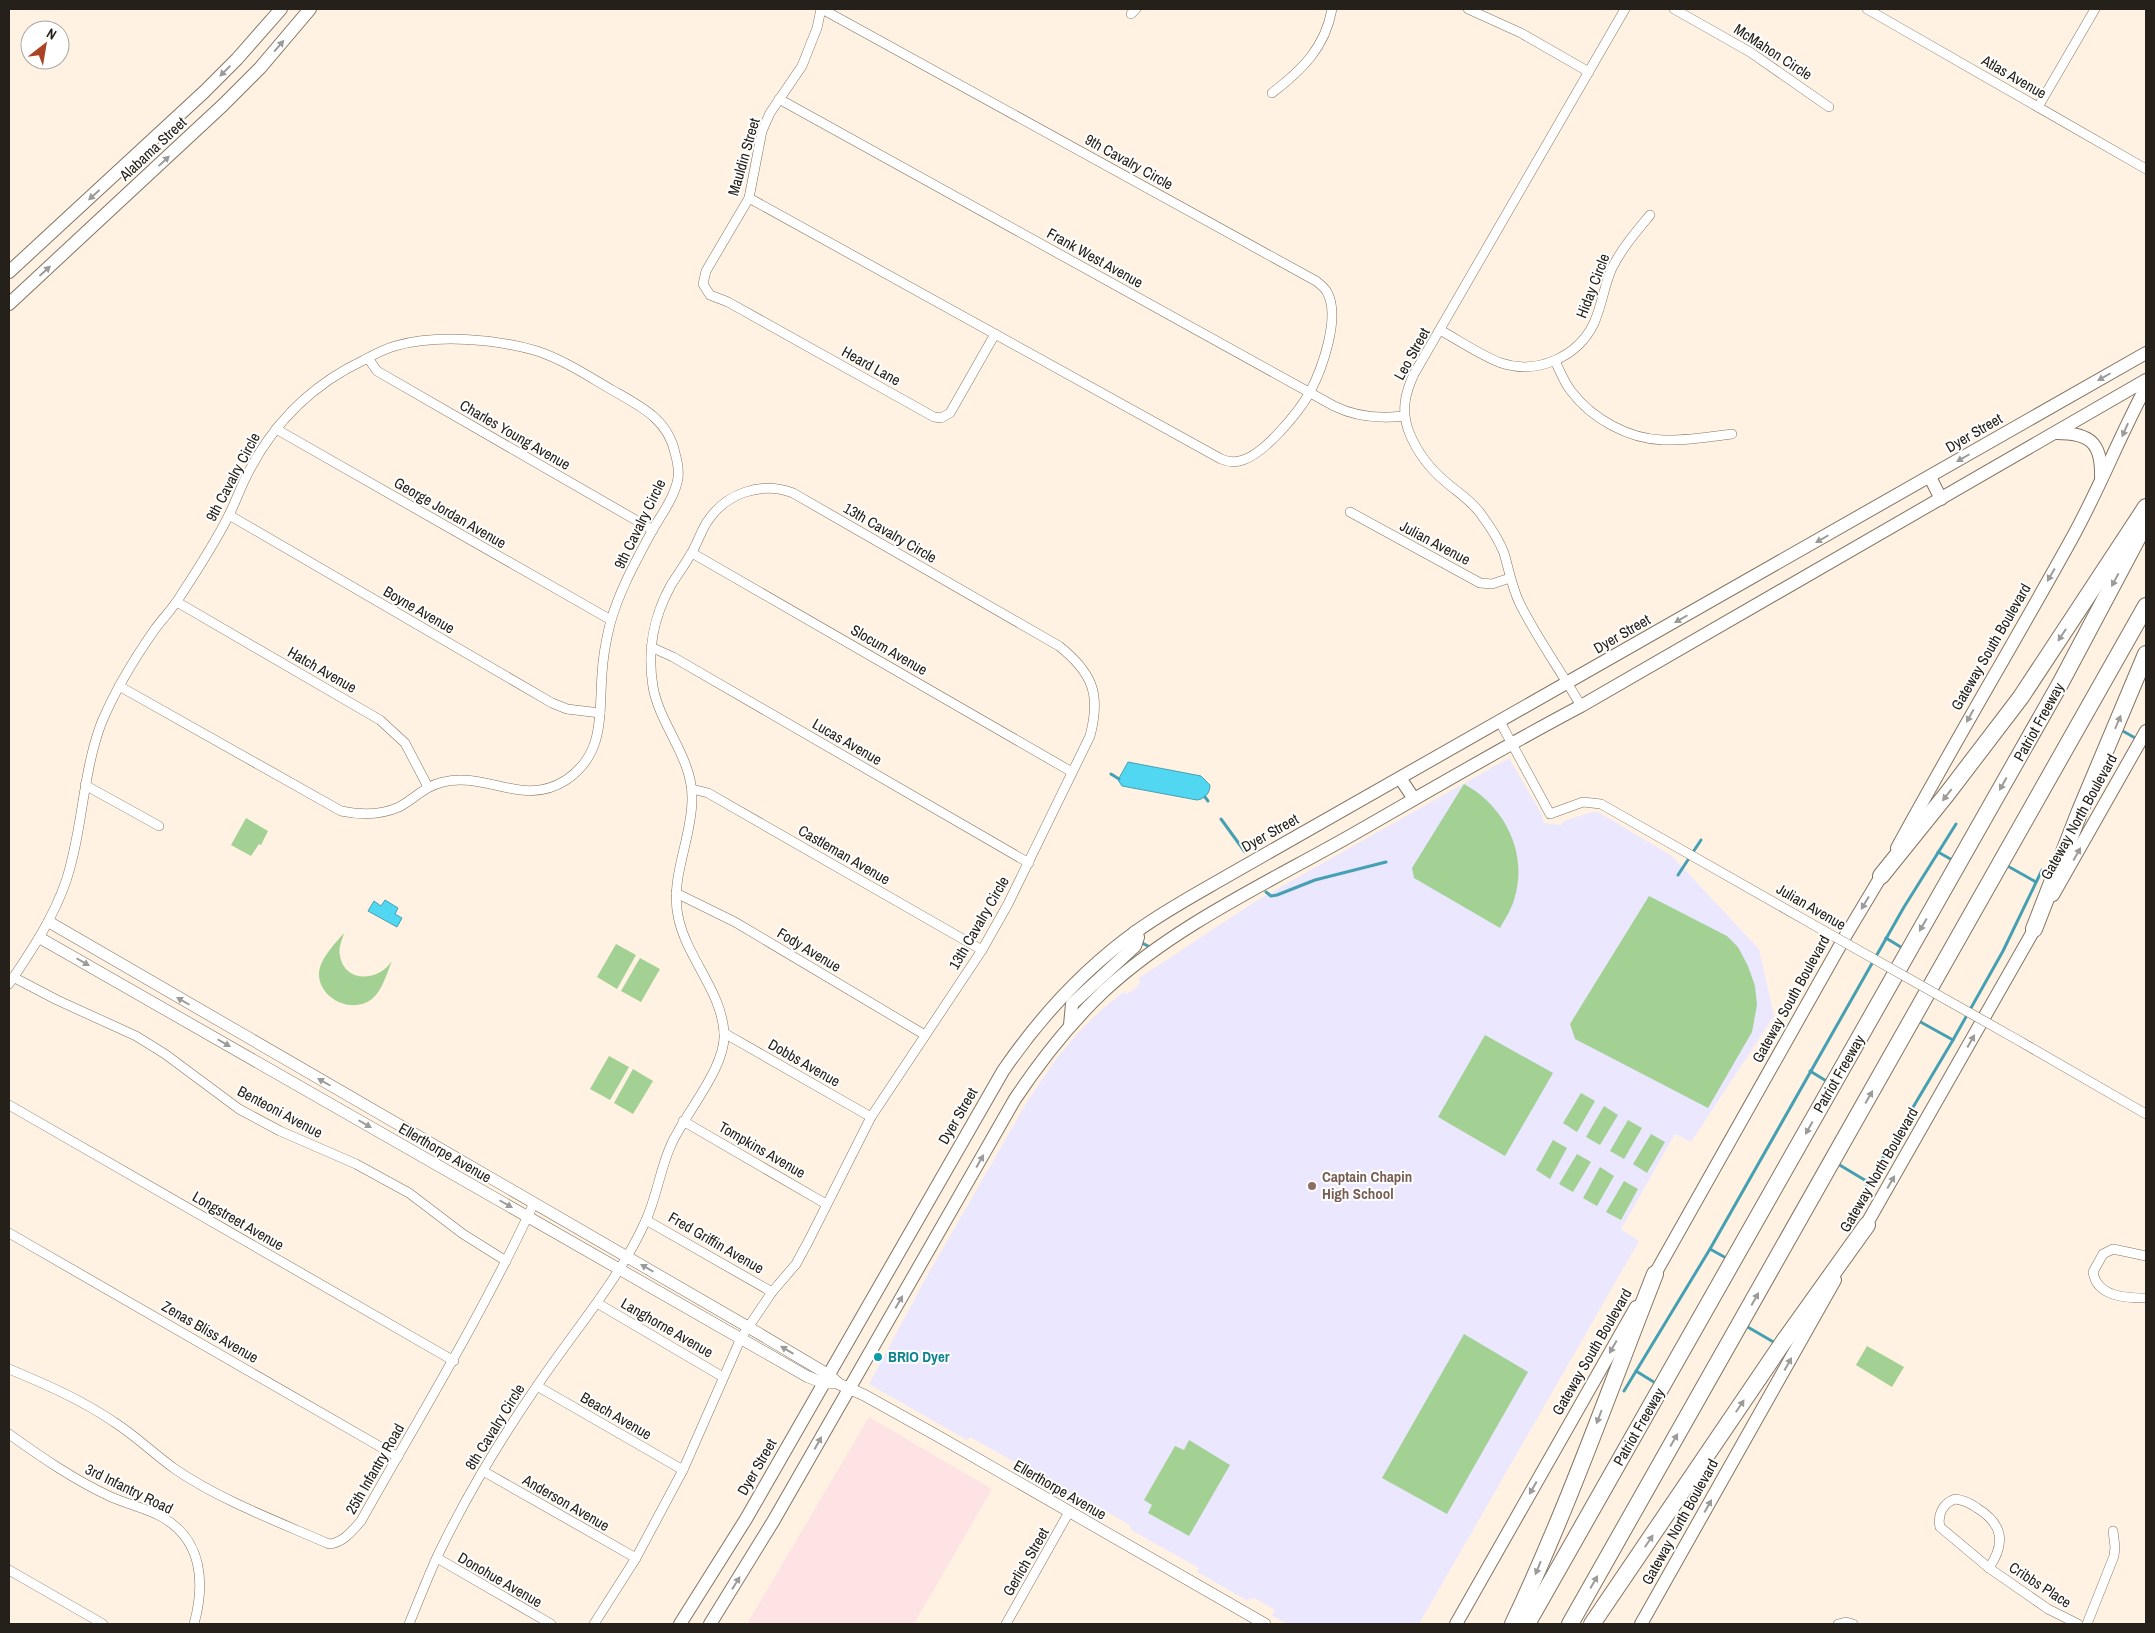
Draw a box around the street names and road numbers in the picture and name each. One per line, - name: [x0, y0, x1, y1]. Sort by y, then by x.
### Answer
- street label: McMahon Circle: [1730, 18, 1817, 85]
- street label: Atlas Avenue: [1977, 49, 2051, 104]
- street label: Alabama Street: [114, 112, 191, 186]
- street label: Mauldin Street: [722, 115, 765, 198]
- street label: 9th Cavalry Circle: [1081, 129, 1177, 195]
- street label: Frank West Avenue: [1043, 222, 1147, 293]
- street label: Hiday Circle: [1571, 250, 1615, 321]
- street label: Leo Street: [1389, 323, 1435, 384]
- street label: Heard Lane: [838, 341, 905, 390]
- street label: Charles Young Avenue: [456, 394, 575, 475]
- street label: Dyer Street: [1942, 408, 2006, 457]
- street label: 9th Cavalry Circle: [200, 429, 265, 525]
- street label: George Jordan Avenue: [390, 472, 510, 553]
- street label: 9th Cavalry Circle: [609, 475, 670, 572]
- street label: 13th Cavalry Circle: [840, 497, 941, 568]
- street label: Julian Avenue: [1396, 515, 1474, 570]
- street label: Gateway South Boulevard: [1946, 580, 2035, 714]
- street label: Boyne Avenue: [380, 581, 459, 639]
- street label: Dyer Street: [1590, 609, 1654, 658]
- street label: Slocum Avenue: [847, 619, 932, 680]
- street label: Hatch Avenue: [284, 641, 361, 698]
- street label: Patriot Freeway: [2008, 678, 2069, 765]
- street label: Lucas Avenue: [809, 713, 886, 770]
- street label: Gateway North Boulevard: [2035, 750, 2122, 883]
- street label: Dyer Street: [1237, 808, 1303, 857]
- street label: Castleman Avenue: [794, 820, 894, 889]
- street label: 13th Cavalry Circle: [943, 872, 1014, 973]
- street label: Julian Avenue: [1773, 878, 1850, 935]
- street label: Fody Avenue: [773, 922, 845, 977]
- street label: Gateway South Boulevard: [1747, 931, 1834, 1066]
- street label: Patriot Freeway: [1808, 1030, 1870, 1117]
- street label: Dobbs Avenue: [764, 1034, 844, 1092]
- street label: Benteoni Avenue: [234, 1080, 327, 1143]
- street label: Dyer Street: [933, 1083, 982, 1148]
- street label: Gateway North Boulevard: [1834, 1104, 1923, 1236]
- street label: Tompkins Avenue: [715, 1116, 810, 1183]
- street label: Ellerthorpe Avenue: [395, 1118, 496, 1188]
- street label: Longstreet Avenue: [189, 1186, 288, 1255]
- street label: Fred Griffin Avenue: [665, 1207, 768, 1278]
- street label: Gateway South Boulevard: [1547, 1285, 1636, 1419]
- street label: Langhorne Avenue: [617, 1293, 717, 1363]
- street label: Zenas Bliss Avenue: [158, 1295, 263, 1368]
- street label: 8th Cavalry Circle: [460, 1380, 529, 1474]
- street label: Patriot Freeway: [1608, 1383, 1670, 1470]
- street label: Beach Avenue: [577, 1387, 656, 1445]
- street label: 25th Infantry Road: [340, 1420, 409, 1518]
- street label: Dyer Street: [732, 1434, 781, 1499]
- street label: Ellerthorpe Avenue: [1010, 1455, 1111, 1525]
- street label: Gateway North Boulevard: [1636, 1455, 1723, 1588]
- street label: 3rd Infantry Road: [82, 1458, 177, 1519]
- street label: Anderson Avenue: [518, 1469, 614, 1536]
- street label: Gerlich Street: [998, 1523, 1054, 1600]
- street label: Donohue Avenue: [454, 1547, 546, 1612]
- street label: Cribbs Place: [2005, 1557, 2076, 1613]

